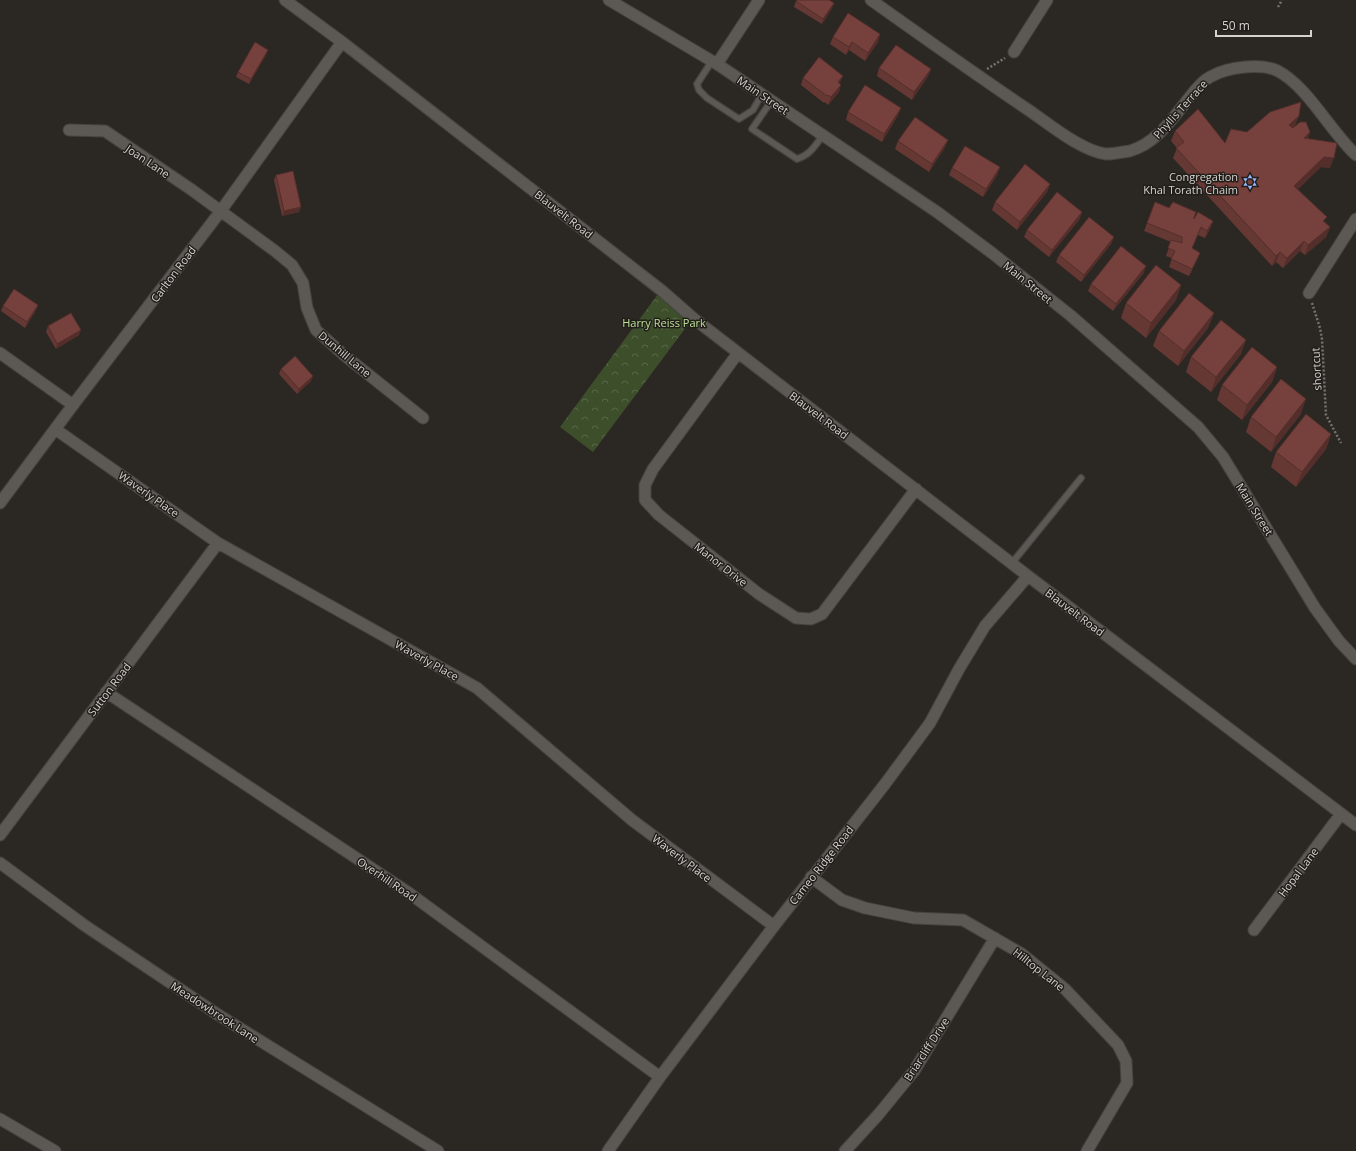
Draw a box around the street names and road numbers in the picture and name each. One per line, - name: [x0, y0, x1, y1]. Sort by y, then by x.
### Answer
- street label: Main Street: [734, 72, 792, 118]
- street label: Phyllis Terrace: [1150, 76, 1210, 142]
- street label: Joan Lane: [122, 140, 173, 181]
- street label: Blauvelt Road: [532, 186, 596, 242]
- street label: Carlton Road: [147, 243, 199, 305]
- street label: Main Street: [1000, 258, 1056, 306]
- street label: Dunhill Lane: [316, 328, 374, 380]
- street label: shortcut: [1307, 347, 1325, 391]
- street label: Blauvelt Road: [786, 388, 852, 442]
- street label: Waverly Place: [116, 468, 182, 520]
- street label: Main Street: [1233, 480, 1277, 538]
- street label: Manor Drive: [691, 538, 751, 590]
- street label: Blauvelt Road: [1042, 585, 1108, 639]
- street label: Waverly Place: [393, 636, 461, 684]
- street label: Sutton Road: [84, 659, 134, 719]
- street label: Cameo Ridge Road: [785, 822, 857, 908]
- street label: Waverly Place: [649, 831, 715, 885]
- street label: Hopal Lane: [1275, 844, 1321, 900]
- street label: Overhill Road: [354, 854, 420, 904]
- street label: Hilltop Lane: [1010, 944, 1068, 994]
- street label: Meadowbrook Lane: [168, 978, 262, 1046]
- street label: Briarcliff Drive: [900, 1014, 952, 1084]

